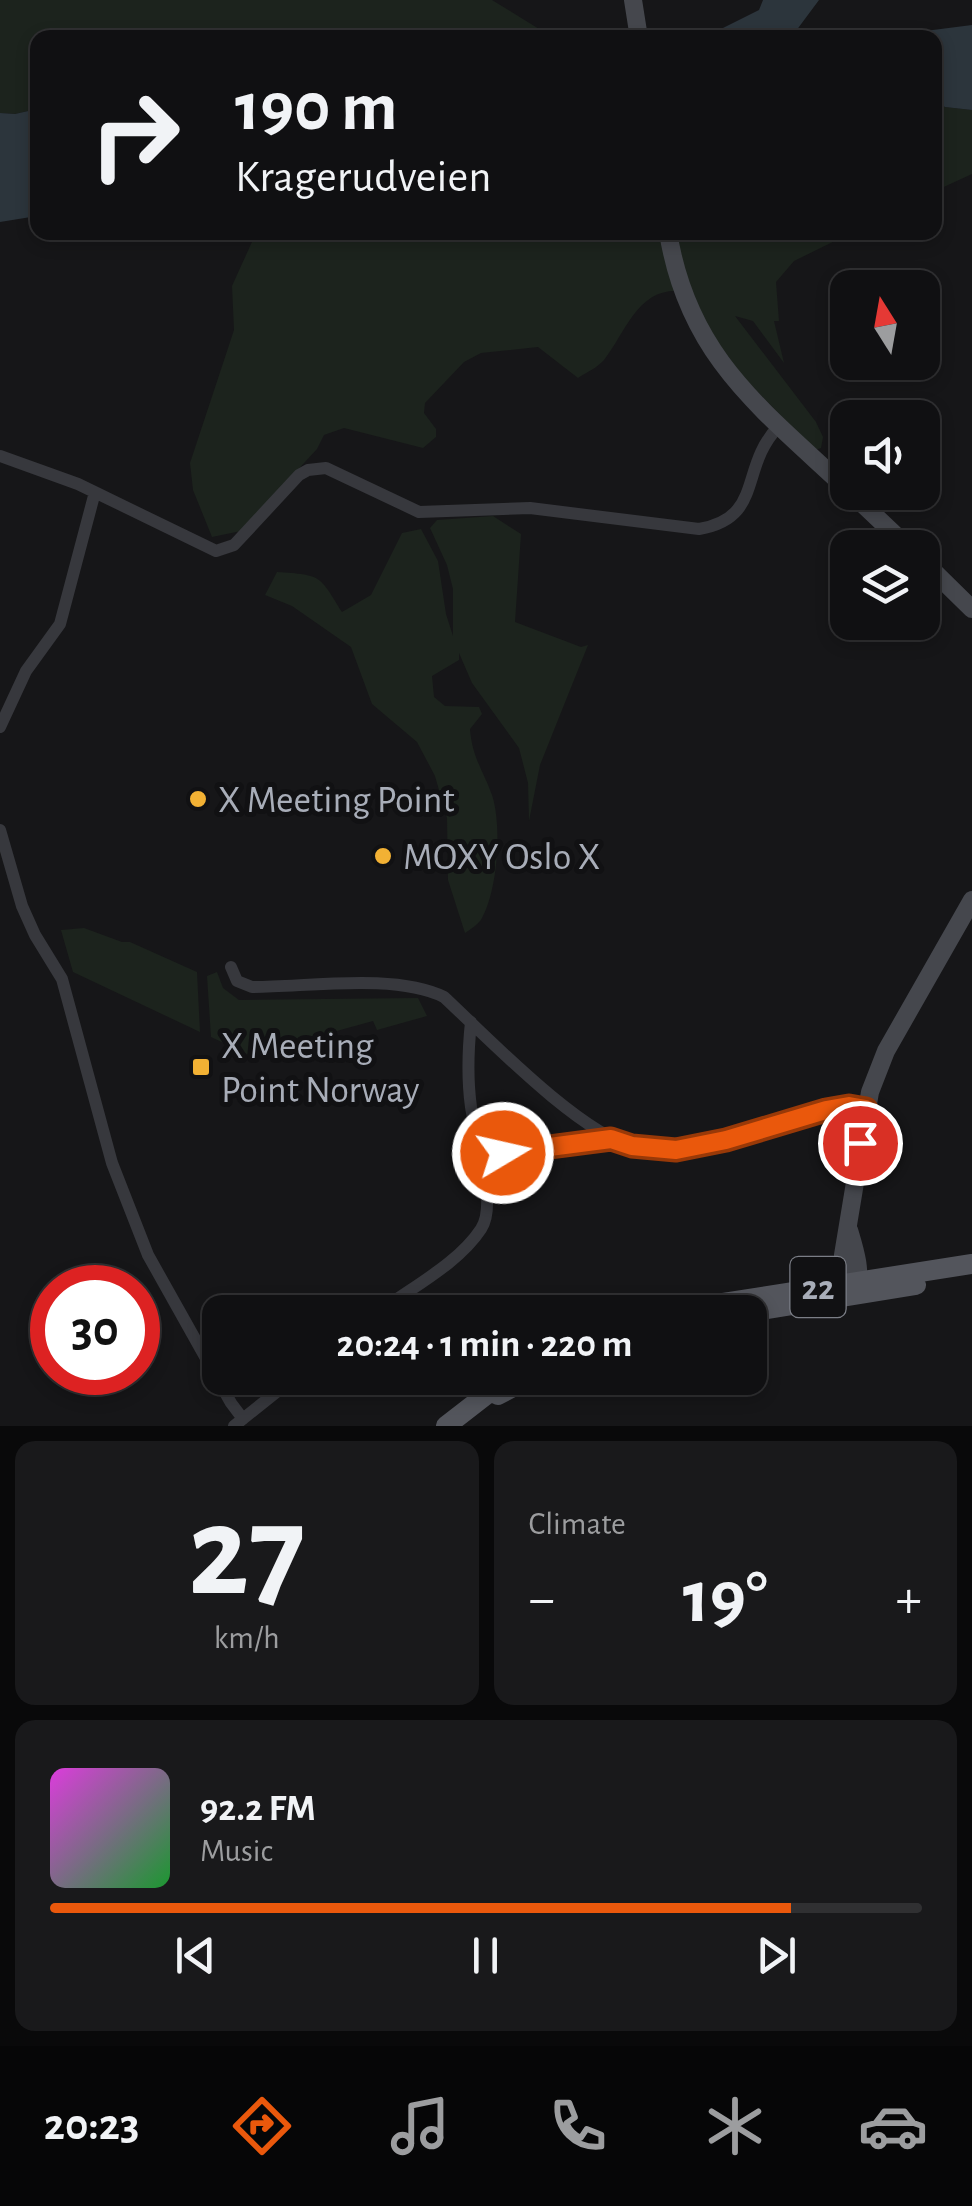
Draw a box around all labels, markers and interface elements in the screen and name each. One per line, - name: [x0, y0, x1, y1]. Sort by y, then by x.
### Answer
- icon: right: [70, 70, 200, 200]
- text: 190 m: [235, 73, 398, 143]
- text: Kragerudveien: [235, 155, 491, 200]
- north arrow: [830, 270, 940, 380]
- map controls: [830, 270, 940, 640]
- button: sound: [830, 400, 940, 510]
- button: layers: [830, 530, 940, 640]
- place label: X Meeting Point: [218, 782, 455, 820]
- marker: X Meeting Point: [187, 788, 209, 810]
- place label: MOXY Oslo X: [403, 839, 600, 877]
- marker: MOXY Oslo X: [372, 845, 394, 867]
- place label: X Meeting Point Norway: [221, 1028, 420, 1110]
- marker: X Meeting Point Norway: [190, 1056, 212, 1078]
- position arrow: [451, 1101, 555, 1205]
- pin: [818, 1101, 903, 1186]
- icon: arrive: [833, 1116, 888, 1171]
- road number: 22: [790, 1257, 846, 1317]
- speed limit sign: 30: [30, 1265, 160, 1395]
- text: 20:24 · 1 min · 220 m: [337, 1326, 632, 1364]
- text: 27: [188, 1489, 305, 1619]
- text: Climate: [529, 1508, 626, 1540]
- text: 19°: [683, 1561, 768, 1636]
- text: −: [529, 1572, 555, 1627]
- text: +: [896, 1572, 922, 1627]
- text: km/h: [214, 1622, 280, 1654]
- text: 92.2 FM: [200, 1790, 316, 1828]
- text: Music: [200, 1835, 273, 1867]
- icon: previous: [168, 1928, 223, 1983]
- icon: pause: [458, 1928, 513, 1983]
- icon: next: [749, 1928, 804, 1983]
- icon: directions: [227, 2091, 297, 2161]
- icon: music: [385, 2091, 455, 2161]
- icon: phone: [543, 2091, 613, 2161]
- icon: climate: [700, 2091, 770, 2161]
- icon: car: [858, 2091, 928, 2161]
- text: 20:23: [44, 2103, 139, 2148]

